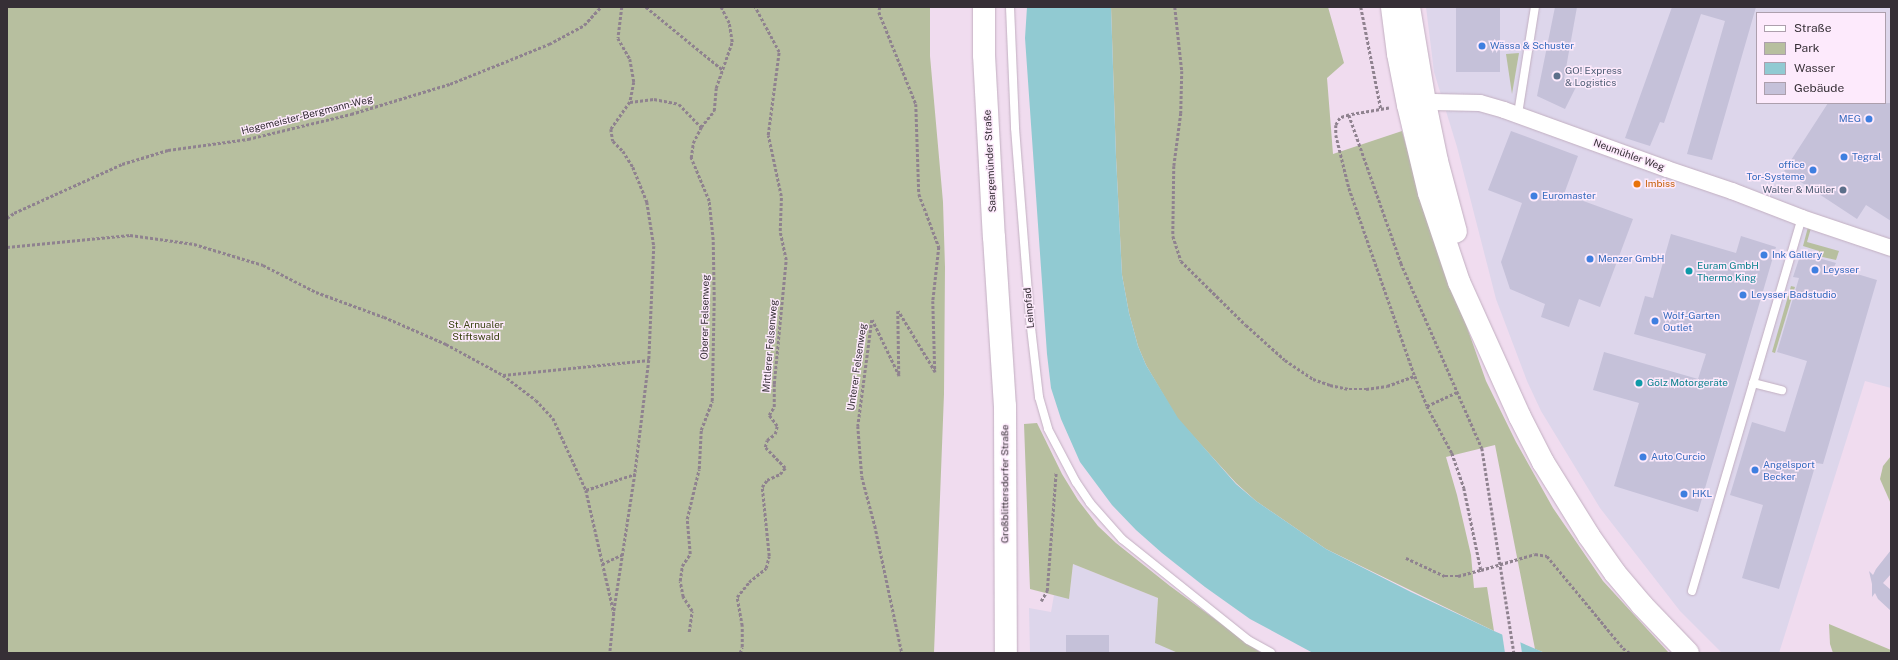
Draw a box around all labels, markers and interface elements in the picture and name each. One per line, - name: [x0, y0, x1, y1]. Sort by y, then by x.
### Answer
- legend: [1756, 12, 1886, 104]
- text: Straße: [1794, 21, 1831, 35]
- place label: Wässa & Schuster: [1490, 40, 1574, 52]
- marker: Wässa & Schuster: [1477, 41, 1487, 51]
- text: Park: [1794, 41, 1820, 55]
- text: Wasser: [1794, 61, 1835, 75]
- place label: GO! Express & Logistics: [1565, 64, 1622, 88]
- marker: GO! Express & Logistics: [1552, 71, 1562, 81]
- text: Gebäude: [1794, 81, 1844, 95]
- street label: Hegemeister-Bergmann-Weg: [240, 93, 374, 137]
- street label: Saargemünder Straße: [981, 109, 999, 213]
- place label: MEG: [1839, 113, 1861, 125]
- marker: MEG: [1864, 114, 1874, 124]
- street label: Neumühler Weg: [1592, 137, 1666, 173]
- place label: Tegral: [1852, 151, 1881, 163]
- marker: Tegral: [1839, 152, 1849, 162]
- place label: office Tor-Systeme: [1746, 158, 1805, 182]
- marker: office Tor-Systeme: [1808, 165, 1818, 175]
- place label: Imbiss: [1645, 178, 1675, 190]
- marker: Imbiss: [1632, 179, 1642, 189]
- place label: Walter & Müller: [1762, 184, 1835, 196]
- marker: Walter & Müller: [1838, 185, 1848, 195]
- place label: Euromaster: [1542, 190, 1596, 202]
- marker: Euromaster: [1529, 191, 1539, 201]
- place label: Ink Gallery: [1772, 249, 1822, 261]
- marker: Ink Gallery: [1759, 250, 1769, 260]
- place label: Menzer GmbH: [1598, 253, 1665, 265]
- marker: Menzer GmbH: [1585, 254, 1595, 264]
- place label: Euram GmbH Thermo King: [1697, 259, 1759, 282]
- place label: Leysser: [1823, 264, 1859, 276]
- marker: Leysser: [1810, 265, 1820, 275]
- marker: Euram GmbH Thermo King: [1684, 266, 1694, 276]
- street label: Oberer Felsenweg: [698, 274, 712, 360]
- street label: Leinpfad: [1021, 287, 1037, 329]
- place label: Leysser Badstudio: [1751, 289, 1836, 301]
- marker: Leysser Badstudio: [1738, 290, 1748, 300]
- street label: Mittlerer Felsenweg: [760, 299, 780, 393]
- place label: Wolf-Garten Outlet: [1663, 309, 1720, 332]
- marker: Wolf-Garten Outlet: [1650, 316, 1660, 326]
- park label: St. Arnualer Stiftswald: [448, 318, 504, 342]
- street label: Unterer Felsenweg: [845, 323, 869, 411]
- place label: Gölz Motorgeräte: [1647, 377, 1728, 389]
- marker: Gölz Motorgeräte: [1634, 378, 1644, 388]
- street label: Großblittersdorfer Straße: [999, 425, 1011, 543]
- place label: Auto Curcio: [1651, 451, 1706, 463]
- marker: Auto Curcio: [1638, 452, 1648, 462]
- place label: Angelsport Becker: [1763, 458, 1815, 482]
- marker: Angelsport Becker: [1750, 465, 1760, 475]
- place label: HKL: [1692, 488, 1712, 500]
- marker: HKL: [1679, 489, 1689, 499]

